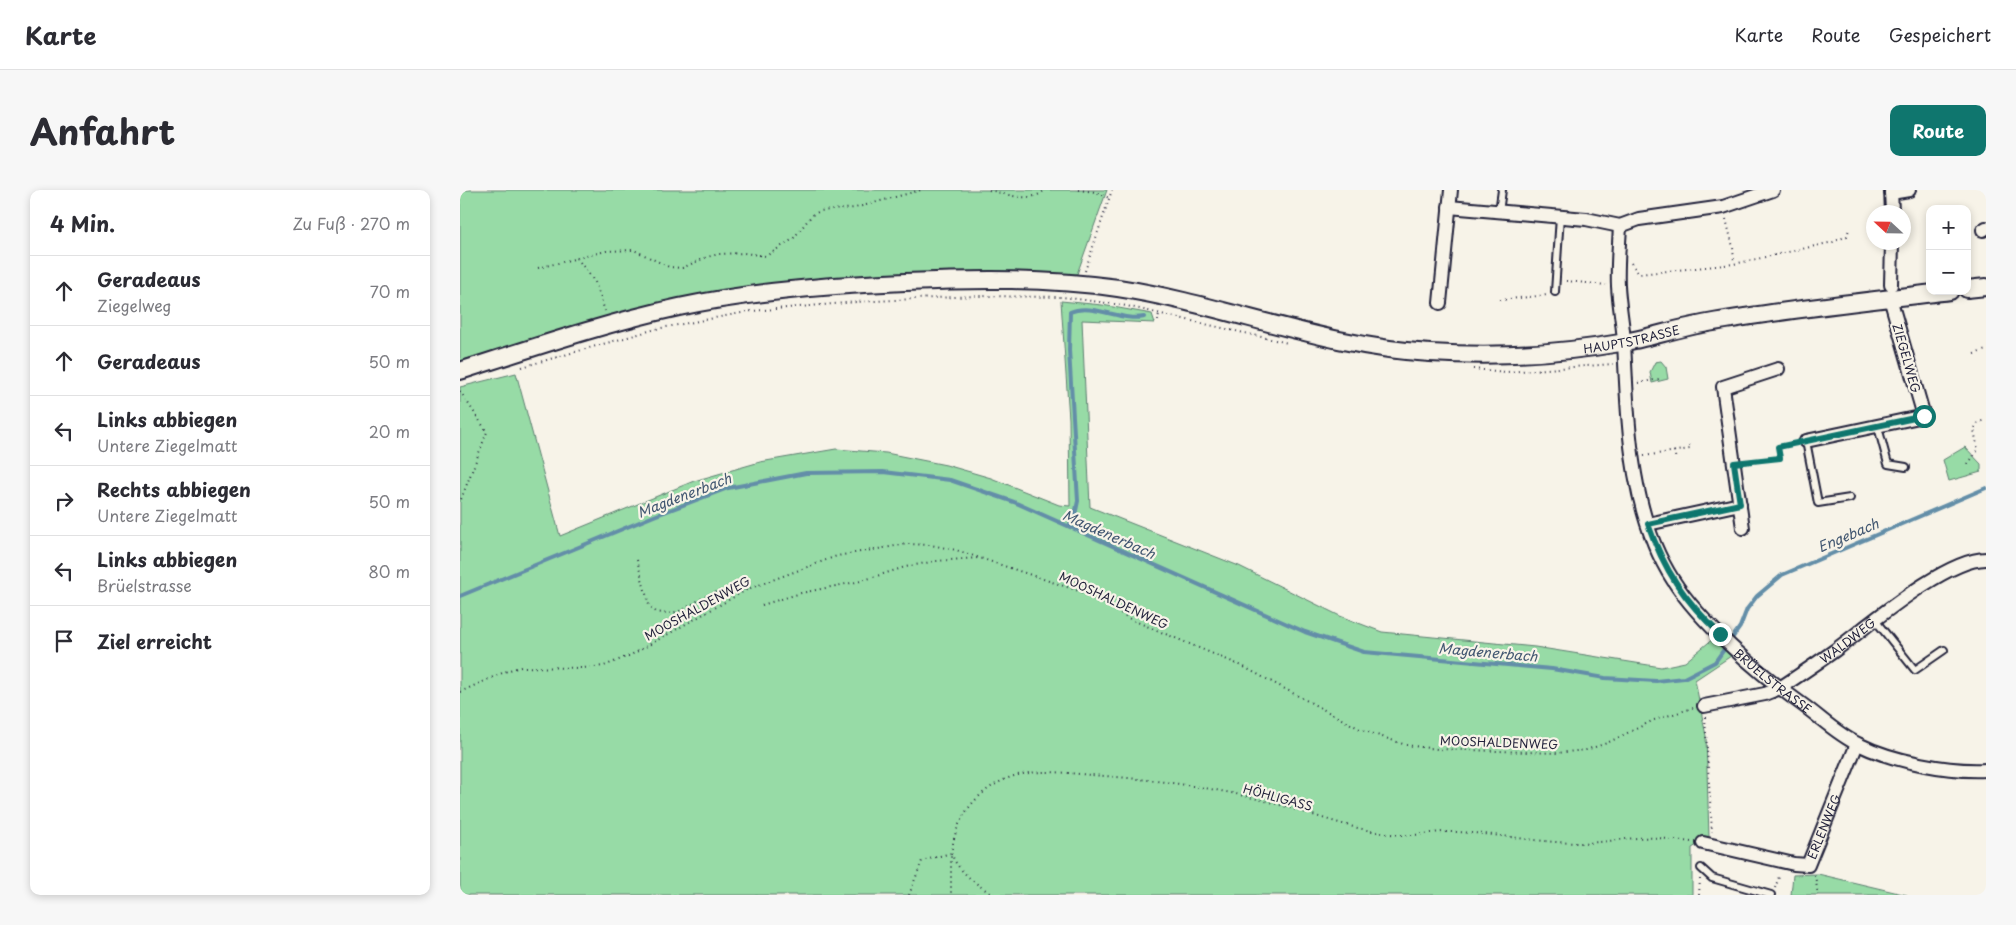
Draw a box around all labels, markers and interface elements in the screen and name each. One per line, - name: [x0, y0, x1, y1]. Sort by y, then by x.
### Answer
- text: Karte: [25, 17, 97, 53]
- text: Karte: [1735, 21, 1783, 48]
- text: Route: [1811, 21, 1861, 48]
- text: Gespeichert: [1889, 21, 1991, 48]
- text: Anfahrt: [30, 104, 175, 157]
- button: Route: [1890, 105, 1986, 156]
- north arrow: [1866, 205, 1911, 250]
- map controls: [1926, 205, 1971, 295]
- button: +: [1926, 205, 1971, 250]
- text: 4 Min.: [50, 207, 115, 239]
- text: Zu Fuß · 270 m: [292, 211, 410, 235]
- button: −: [1926, 250, 1971, 295]
- text: Geradeaus: [97, 265, 201, 293]
- icon: ahead: [50, 277, 78, 305]
- text: 70 m: [370, 279, 410, 303]
- text: Ziegelweg: [97, 293, 172, 317]
- street label: HAUPTSTRASSE: [1582, 320, 1682, 357]
- street label: ZIEGELWEG: [1888, 321, 1926, 395]
- icon: ahead: [50, 347, 78, 375]
- text: Geradeaus: [97, 347, 201, 375]
- text: 50 m: [369, 349, 410, 373]
- text: Links abbiegen: [97, 405, 237, 433]
- route start: [1913, 405, 1936, 428]
- icon: left: [50, 417, 78, 445]
- text: 20 m: [369, 419, 410, 443]
- text: Untere Ziegelmatt: [97, 433, 237, 457]
- water label: Magdenerbach: [634, 467, 735, 523]
- text: Rechts abbiegen: [97, 475, 251, 503]
- icon: right: [50, 487, 78, 515]
- text: 50 m: [369, 489, 410, 513]
- text: Untere Ziegelmatt: [97, 503, 237, 527]
- water label: Magdenerbach: [1059, 504, 1159, 564]
- water label: Engebach: [1814, 512, 1882, 557]
- text: Links abbiegen: [97, 545, 237, 573]
- icon: left: [50, 557, 78, 585]
- text: 80 m: [368, 559, 410, 583]
- street label: MOOSHALDENWEG: [1057, 567, 1172, 633]
- street label: MOOSHALDENWEG: [641, 571, 753, 645]
- text: Brüelstrasse: [97, 573, 192, 597]
- street label: WALDWEG: [1816, 613, 1879, 667]
- route end: [1709, 623, 1732, 646]
- icon: arrive: [50, 627, 78, 655]
- text: Ziel erreicht: [97, 627, 212, 655]
- water label: Magdenerbach: [1438, 637, 1539, 667]
- street label: BRÜELSTRASSE: [1730, 644, 1816, 718]
- street label: MOOSHALDENWEG: [1440, 731, 1559, 753]
- street label: HÖHLIGASS: [1241, 779, 1315, 815]
- street label: ERLENWEG: [1802, 791, 1845, 862]

